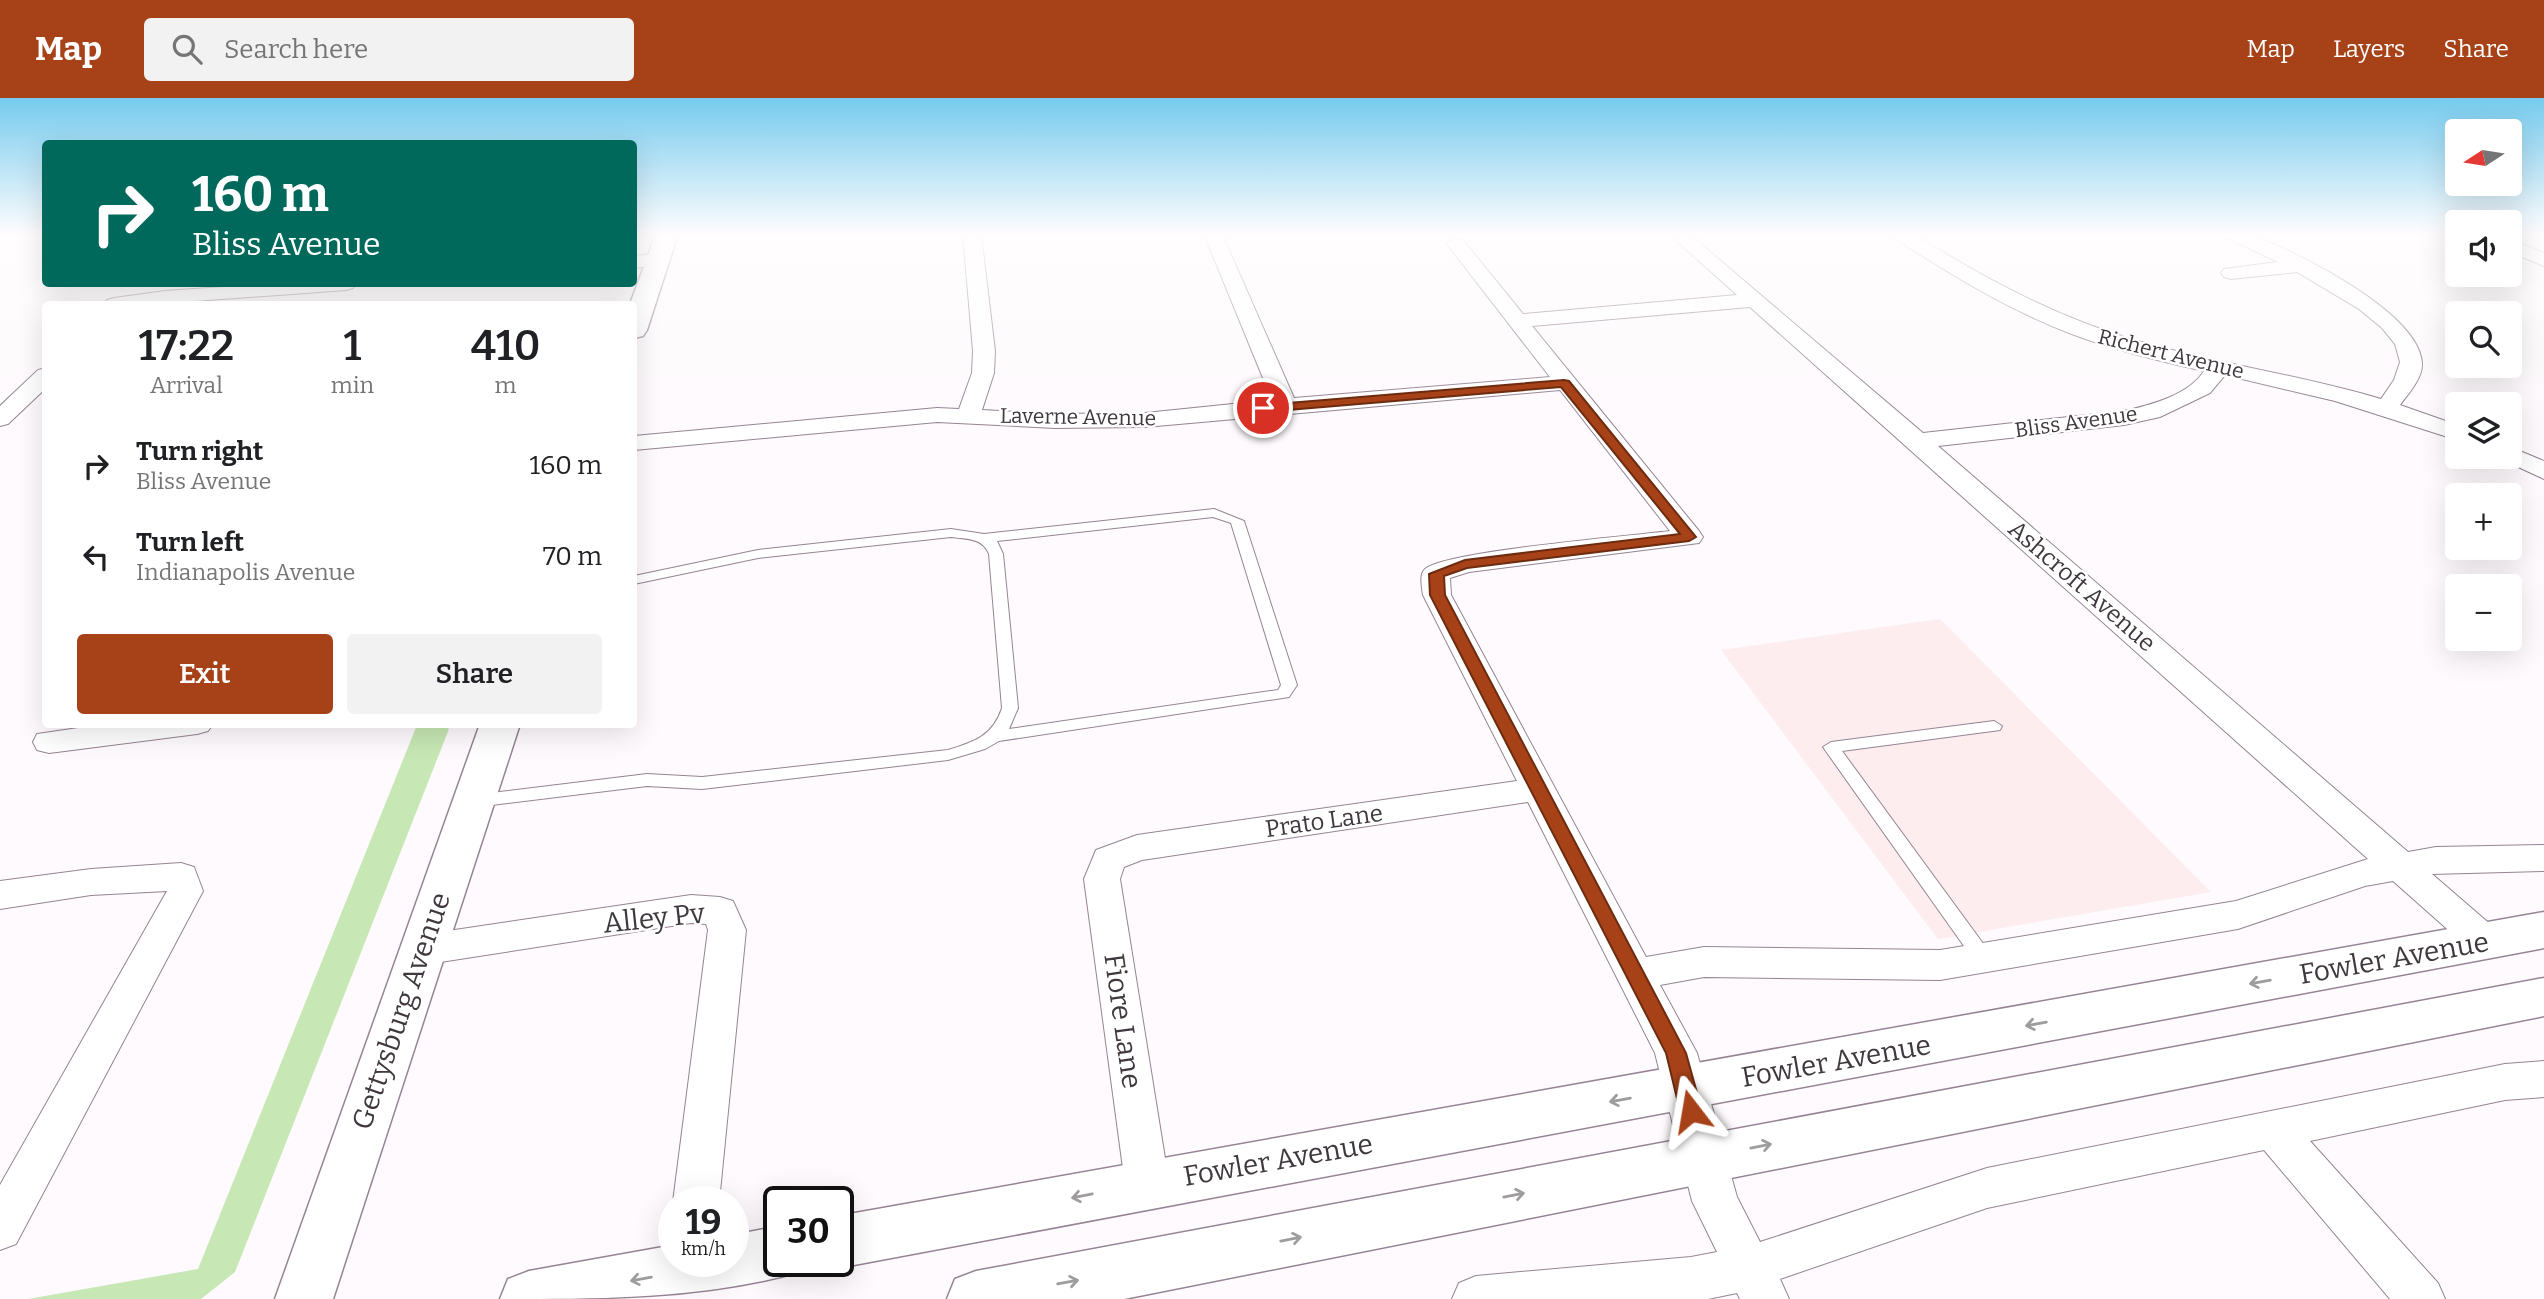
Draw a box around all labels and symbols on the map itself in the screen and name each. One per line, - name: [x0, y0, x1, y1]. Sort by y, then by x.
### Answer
- north arrow: [2445, 119, 2522, 196]
- street label: Richert Avenue: [2095, 323, 2247, 385]
- pin: [1233, 378, 1293, 438]
- street label: Bliss Avenue: [2013, 401, 2139, 443]
- street label: Laverne Avenue: [1000, 403, 1156, 431]
- street label: Ashcroft Avenue: [2003, 515, 2161, 657]
- street label: Prato Lane: [1263, 799, 1385, 843]
- street label: Gettysburg Avenue: [345, 888, 457, 1134]
- street label: Alley Pv: [602, 896, 707, 940]
- street label: Fowler Avenue: [2297, 925, 2491, 991]
- street label: Fiore Lane: [1097, 951, 1149, 1091]
- one-way arrow: [2249, 976, 2272, 990]
- one-way arrow: [2025, 1017, 2048, 1031]
- street label: Fowler Avenue: [1739, 1028, 1933, 1094]
- position arrow: [1654, 1074, 1728, 1148]
- one-way arrow: [1609, 1094, 1632, 1107]
- street label: Fowler Avenue: [1181, 1127, 1375, 1193]
- one-way arrow: [1749, 1139, 1772, 1153]
- speed limit sign: 30: [763, 1186, 854, 1277]
- one-way arrow: [1502, 1188, 1525, 1202]
- one-way arrow: [1071, 1189, 1094, 1203]
- one-way arrow: [1279, 1232, 1302, 1246]
- one-way arrow: [630, 1272, 653, 1286]
- one-way arrow: [1056, 1275, 1079, 1289]

